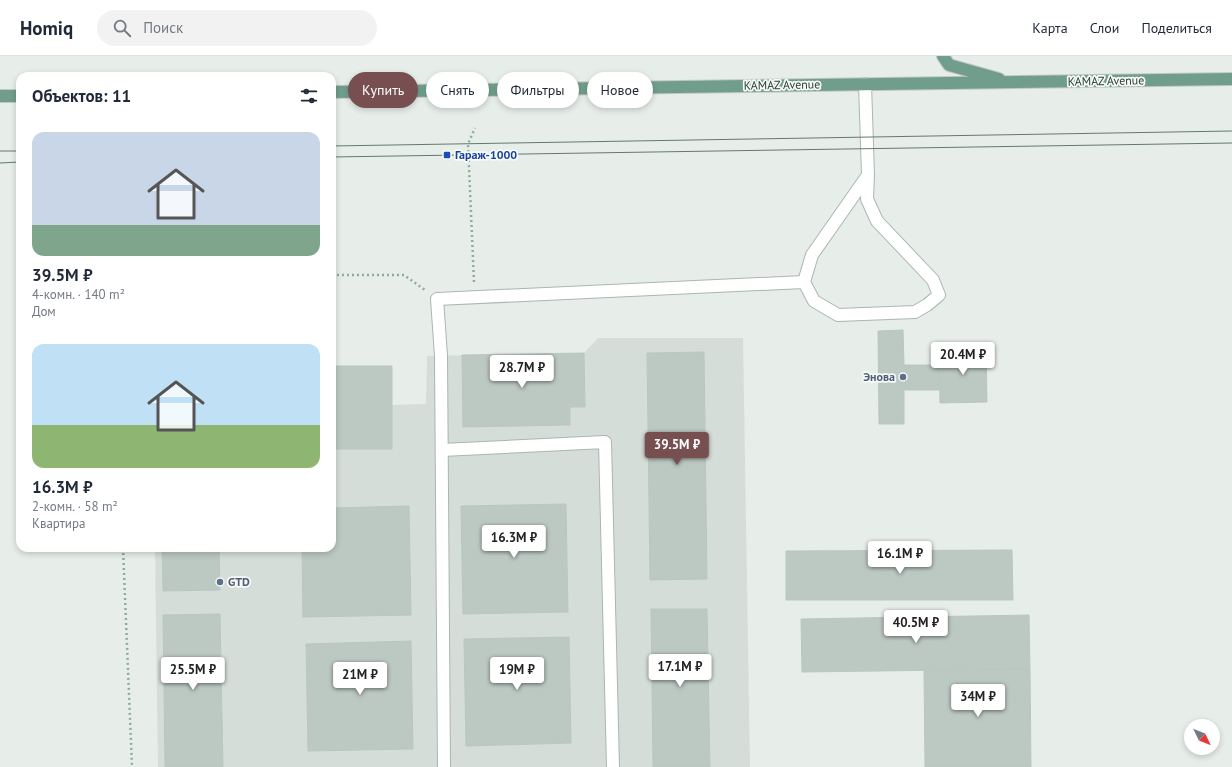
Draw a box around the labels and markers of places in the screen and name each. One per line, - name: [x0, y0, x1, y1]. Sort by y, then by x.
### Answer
- place label: Гараж-1000: [455, 147, 517, 162]
- marker: Гараж-1000: [442, 150, 452, 160]
- pin: 20.4M ₽: [926, 342, 1000, 376]
- pin: 28.7M ₽: [485, 355, 559, 389]
- place label: Энова: [863, 369, 895, 384]
- marker: Энова: [898, 372, 908, 382]
- pin: 39.5M ₽: [640, 432, 714, 466]
- pin: 16.3M ₽: [477, 525, 551, 559]
- pin: 16.1M ₽: [863, 541, 937, 575]
- place label: GTD: [228, 574, 250, 589]
- marker: GTD: [215, 577, 225, 587]
- pin: 40.5M ₽: [879, 610, 953, 644]
- pin: 17.1M ₽: [643, 654, 717, 688]
- pin: 25.5M ₽: [156, 657, 230, 691]
- pin: 19M ₽: [489, 657, 545, 691]
- pin: 21M ₽: [332, 662, 388, 696]
- pin: 34M ₽: [950, 684, 1006, 718]

